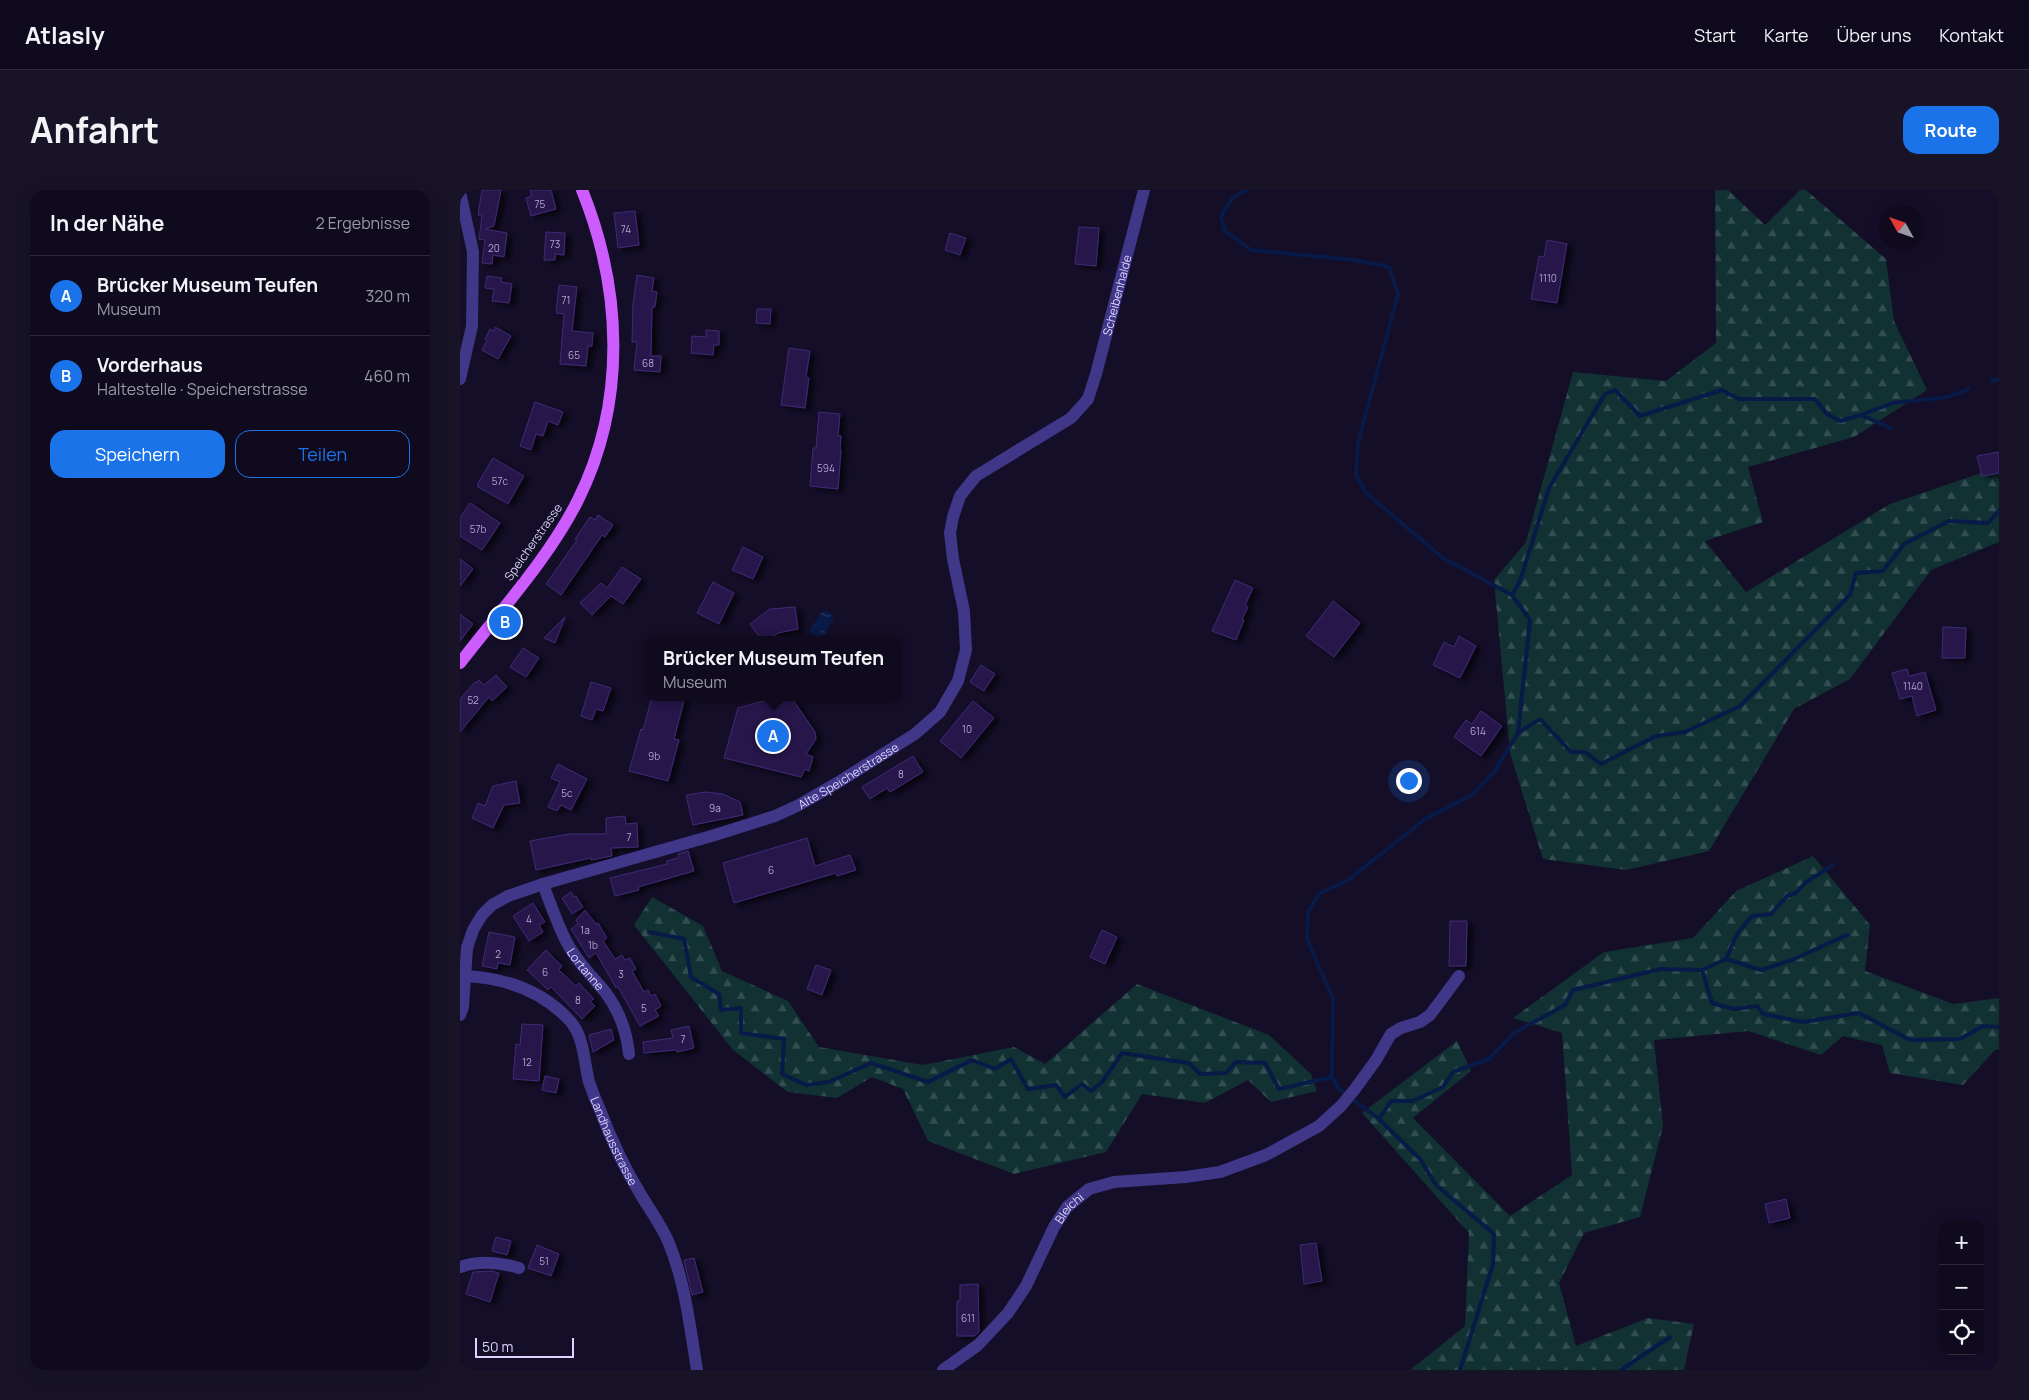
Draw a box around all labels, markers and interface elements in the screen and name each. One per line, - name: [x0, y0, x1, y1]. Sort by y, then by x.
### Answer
- text: Atlasly: [25, 18, 105, 51]
- text: Start: [1694, 23, 1736, 47]
- text: Karte: [1764, 23, 1809, 47]
- text: Über uns: [1837, 23, 1911, 47]
- text: Kontakt: [1939, 23, 2004, 47]
- text: Anfahrt: [30, 106, 159, 154]
- button: Route: [1903, 106, 1999, 154]
- house number: 75: [535, 197, 546, 211]
- north arrow: [1879, 205, 1924, 250]
- text: In der Nähe: [50, 209, 164, 237]
- text: 2 Ergebnisse: [315, 212, 410, 234]
- house number: 74: [621, 222, 631, 236]
- house number: 73: [550, 237, 560, 251]
- house number: 20: [488, 241, 500, 255]
- street label: Scheibenhalde: [1098, 253, 1135, 337]
- house number: 1110: [1539, 271, 1557, 285]
- text: Brücker Museum Teufen: [97, 272, 318, 298]
- text: A: [61, 285, 71, 307]
- text: 320 m: [366, 285, 410, 307]
- house number: 71: [562, 293, 570, 307]
- text: Museum: [97, 298, 161, 320]
- house number: 65: [568, 348, 580, 362]
- text: Vorderhaus: [97, 352, 203, 378]
- house number: 68: [642, 356, 654, 370]
- text: B: [61, 365, 71, 387]
- text: 460 m: [364, 365, 410, 387]
- text: Haltestelle · Speicherstrasse: [97, 378, 308, 400]
- button: Speichern: [50, 430, 225, 478]
- button: Teilen: [235, 430, 410, 478]
- house number: 594: [817, 461, 835, 475]
- house number: 57c: [492, 474, 509, 488]
- street label: Speicherstrasse: [500, 500, 566, 584]
- house number: 57b: [470, 522, 486, 536]
- pin: B: [489, 603, 521, 641]
- popup: [646, 636, 901, 701]
- text: Brücker Museum Teufen: [663, 645, 884, 671]
- text: Museum: [663, 671, 727, 693]
- house number: 1140: [1903, 679, 1923, 693]
- house number: 52: [467, 693, 479, 707]
- pin: A: [757, 717, 789, 755]
- house number: 10: [962, 722, 972, 736]
- house number: 614: [1470, 724, 1486, 738]
- street label: Alte Speicherstrasse: [794, 738, 902, 813]
- house number: 9b: [648, 749, 660, 763]
- house number: 8: [898, 767, 904, 781]
- your location: [1396, 768, 1422, 794]
- house number: 5c: [561, 786, 573, 800]
- house number: 9a: [709, 801, 721, 815]
- house number: 7: [626, 830, 632, 844]
- house number: 6: [768, 863, 774, 877]
- house number: 4: [526, 912, 532, 926]
- house number: 1a: [580, 923, 590, 937]
- house number: 1b: [588, 938, 598, 952]
- street label: Lortanne: [563, 945, 608, 994]
- house number: 2: [495, 947, 501, 961]
- house number: 6: [542, 965, 548, 979]
- house number: 3: [618, 967, 624, 981]
- house number: 8: [575, 993, 581, 1007]
- house number: 5: [641, 1001, 647, 1015]
- house number: 7: [680, 1032, 686, 1046]
- house number: 12: [522, 1055, 532, 1069]
- street label: Landhausstrasse: [587, 1094, 642, 1188]
- street label: Bleichi: [1050, 1189, 1087, 1227]
- map controls: [1939, 1220, 1984, 1355]
- button: +: [1939, 1220, 1984, 1265]
- house number: 51: [539, 1254, 549, 1268]
- button: −: [1939, 1265, 1984, 1310]
- button: locate: [1939, 1310, 1984, 1355]
- house number: 611: [961, 1311, 975, 1325]
- scale bar: [475, 1335, 574, 1358]
- text: 50 m: [482, 1337, 513, 1356]

